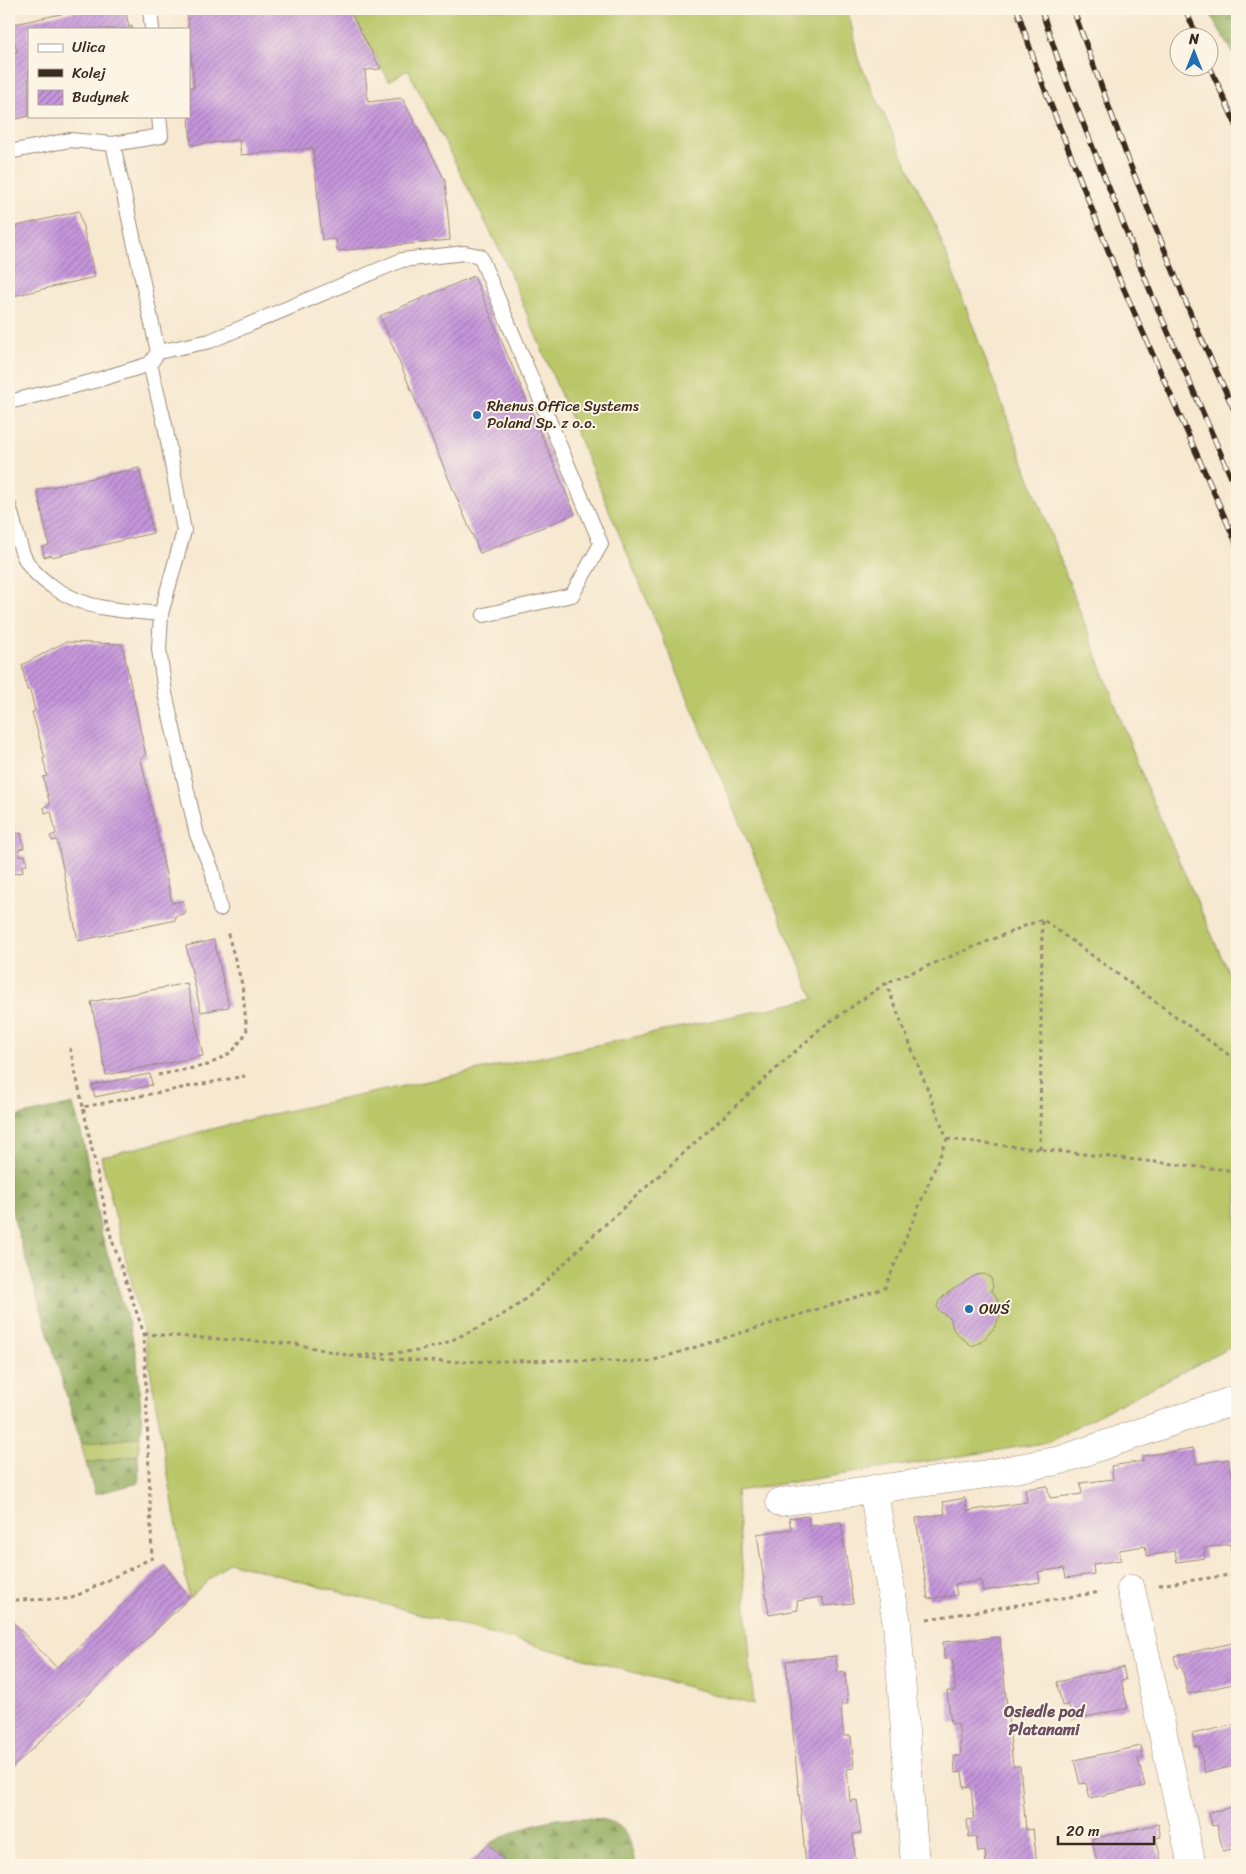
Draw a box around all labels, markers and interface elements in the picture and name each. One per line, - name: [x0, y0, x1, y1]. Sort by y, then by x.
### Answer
- text: N: [1188, 27, 1199, 52]
- legend: [28, 28, 190, 118]
- north arrow: [1168, 28, 1218, 78]
- text: Ulica: [72, 34, 106, 60]
- text: Kolej: [72, 60, 106, 86]
- text: Budynek: [72, 84, 130, 110]
- place label: Rhenus Office Systems Poland Sp. z o.o.: [487, 393, 640, 436]
- marker: Rhenus Office Systems Poland Sp. z o.o.: [471, 409, 483, 421]
- place label: OWŚ: [979, 1296, 1010, 1322]
- marker: OWŚ: [963, 1303, 975, 1315]
- district label: Osiedle pod Platanami: [1003, 1697, 1086, 1744]
- scale bar: [1058, 1814, 1155, 1846]
- text: 20 m: [1066, 1818, 1100, 1844]

